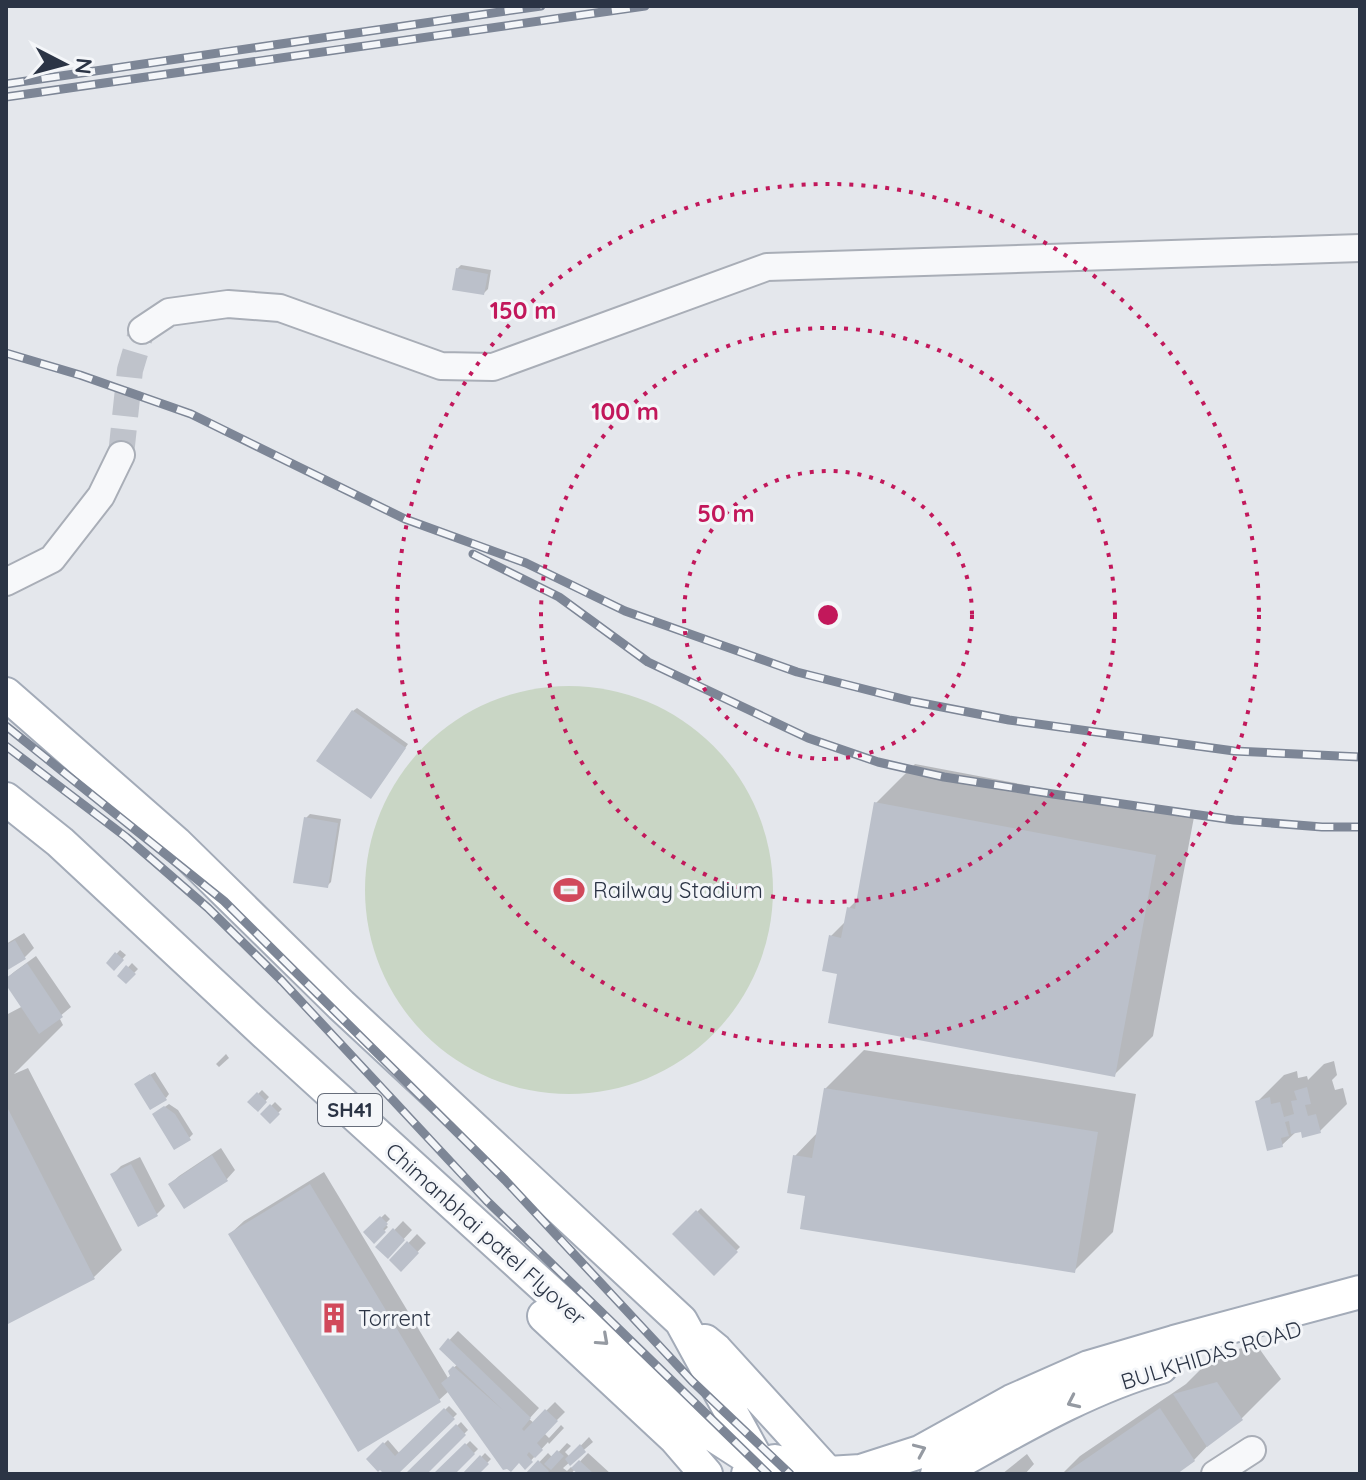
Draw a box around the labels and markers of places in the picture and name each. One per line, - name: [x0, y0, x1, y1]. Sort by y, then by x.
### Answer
- centre of rings: [814, 601, 842, 629]
- sports icon: Railway Stadium: [552, 873, 586, 907]
- place label: Railway Stadium: [593, 876, 763, 904]
- building icon: Torrent: [317, 1301, 351, 1335]
- place label: Torrent: [358, 1304, 431, 1332]

